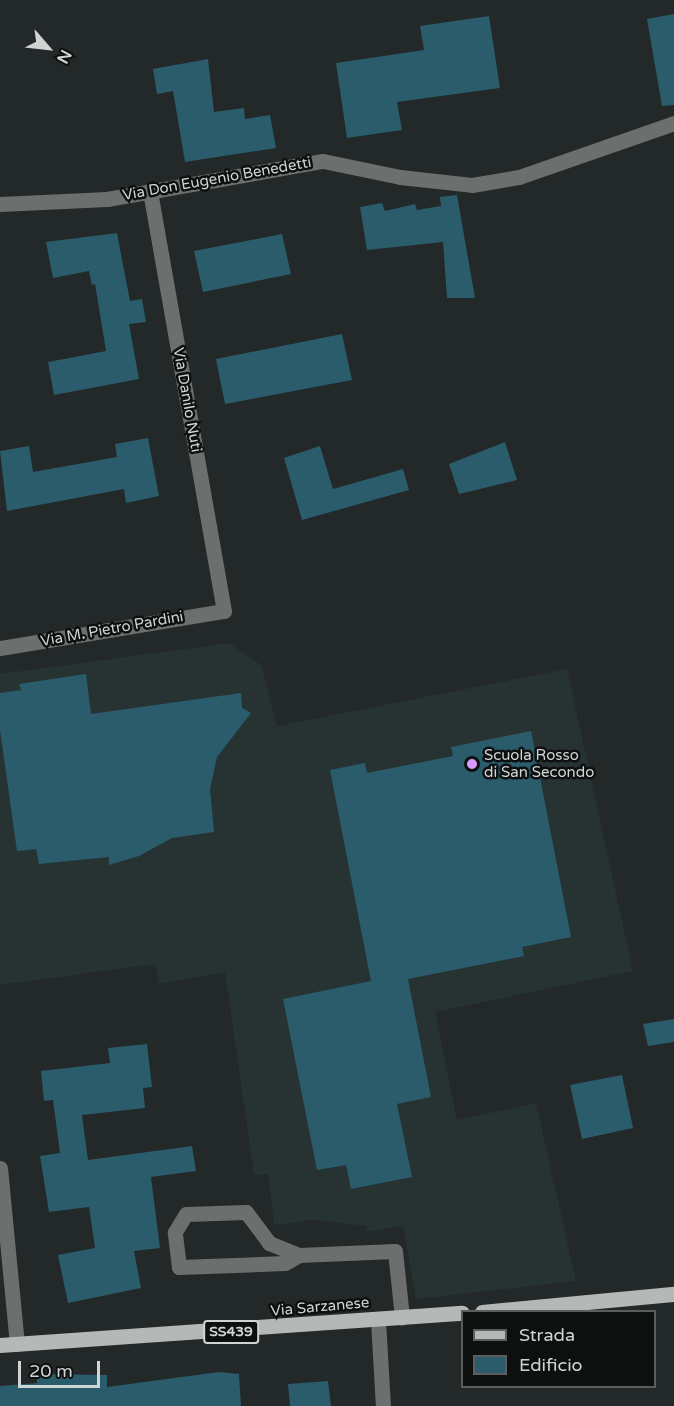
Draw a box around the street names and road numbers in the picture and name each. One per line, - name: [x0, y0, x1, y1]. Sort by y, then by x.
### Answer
- street label: Via Don Eugenio Benedetti: [121, 154, 313, 204]
- street label: Via Danilo Nuti: [169, 346, 205, 454]
- street label: Via M. Pietro Pardini: [39, 608, 185, 650]
- street label: Via Sarzanese: [270, 1294, 370, 1320]
- road number: SS439: [202, 1321, 260, 1343]

